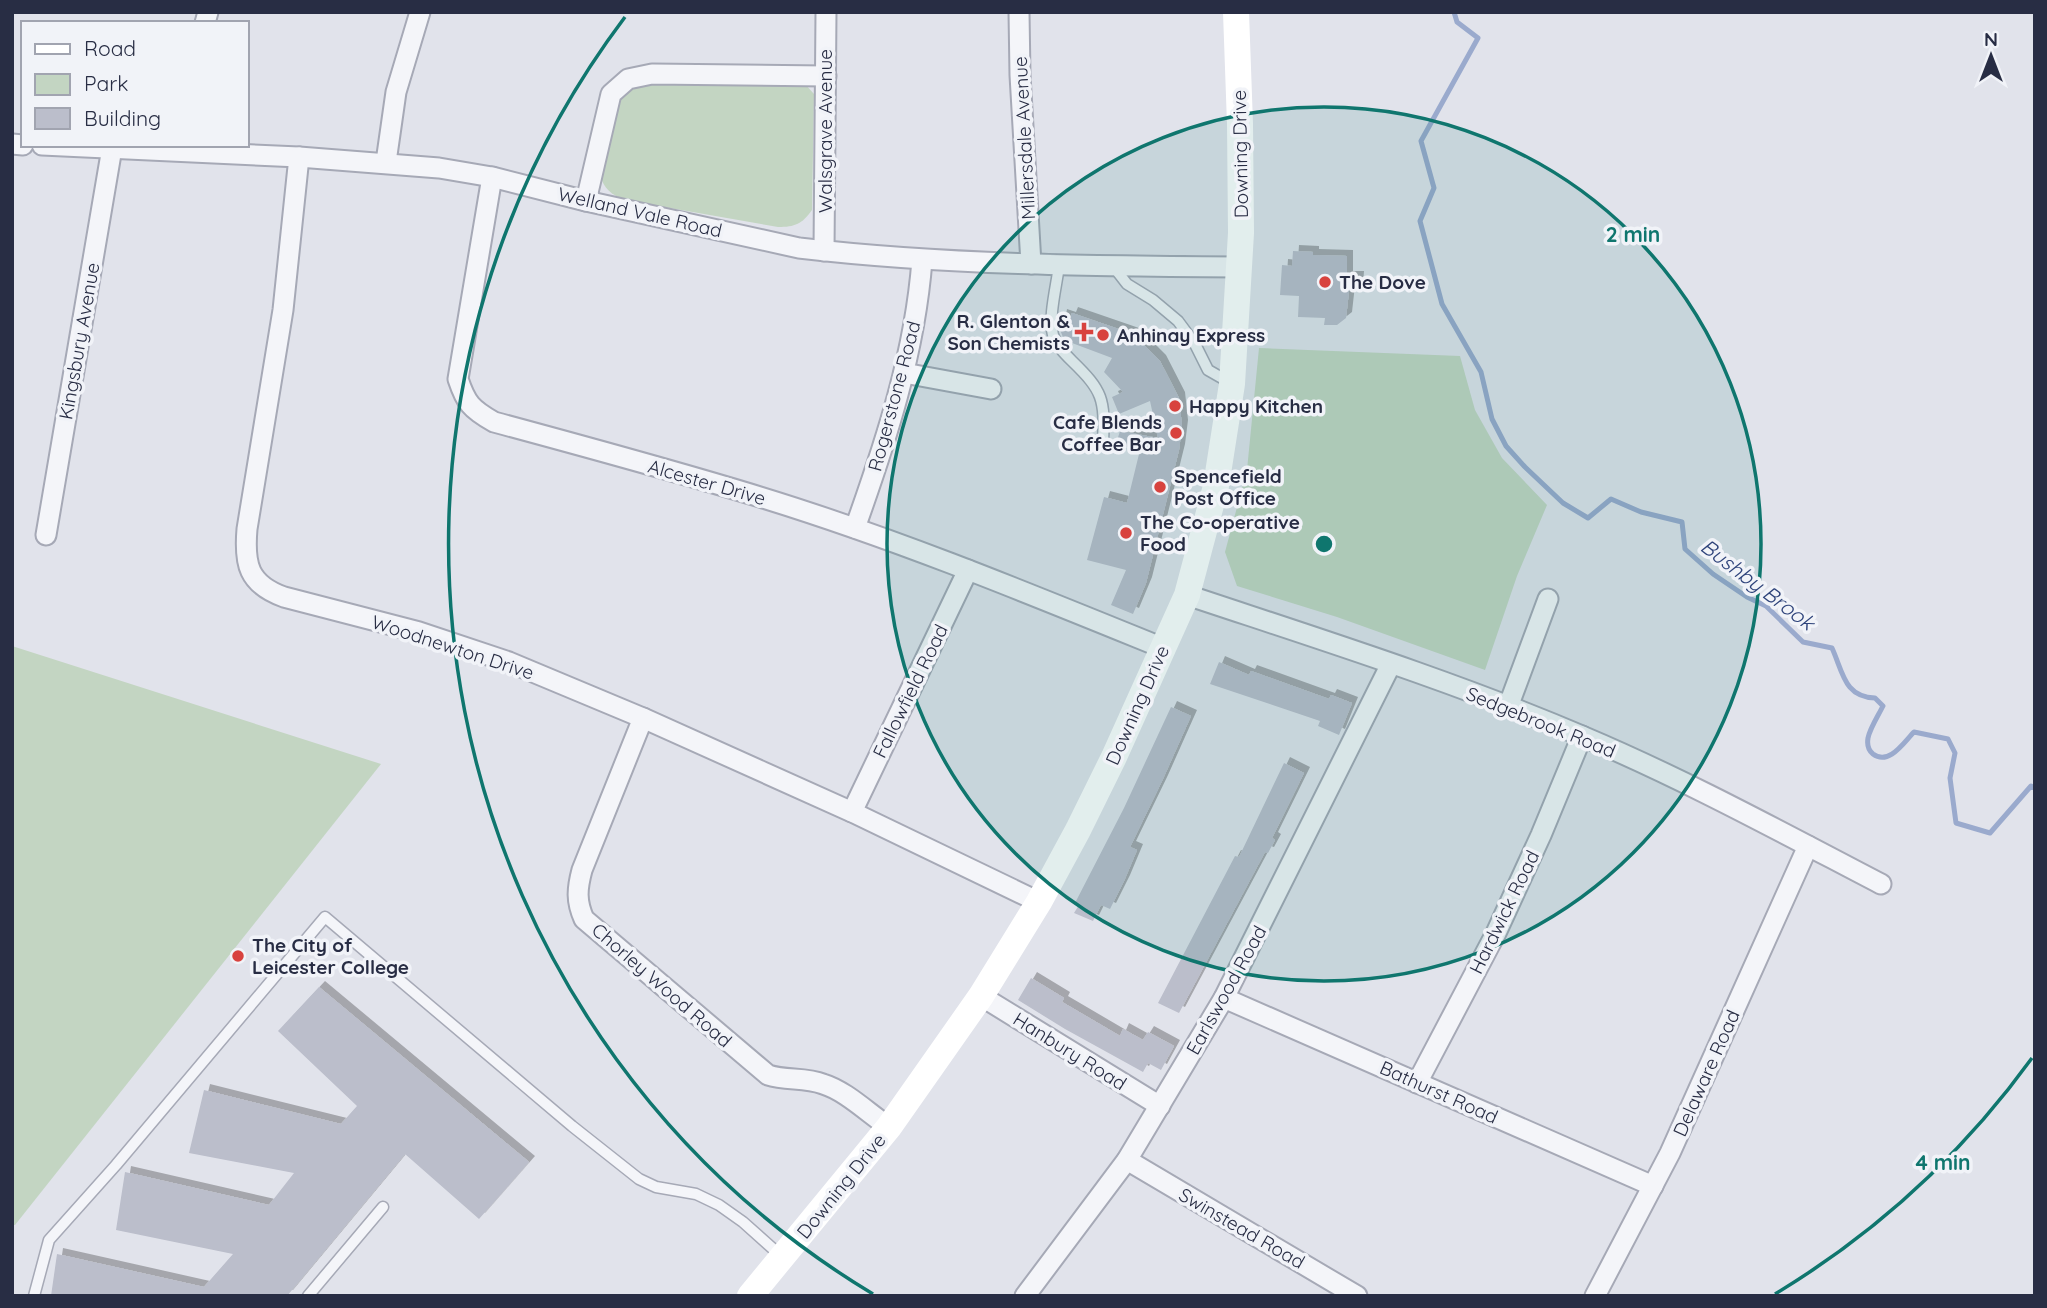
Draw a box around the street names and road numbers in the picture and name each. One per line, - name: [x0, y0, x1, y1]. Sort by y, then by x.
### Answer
- street label: Walsgrave Avenue: [813, 49, 837, 213]
- street label: Millersdale Avenue: [1008, 56, 1040, 220]
- street label: Downing Drive: [1227, 90, 1253, 218]
- street label: Welland Vale Road: [556, 181, 724, 243]
- street label: Kingsbury Avenue: [53, 261, 105, 421]
- street label: Rogerstone Road: [862, 318, 926, 474]
- street label: Alcester Drive: [645, 454, 769, 510]
- street label: Woodnewton Drive: [369, 609, 537, 685]
- street label: Fallowfield Road: [867, 620, 953, 762]
- street label: Downing Drive: [1100, 641, 1174, 769]
- street label: Sedgebrook Road: [1463, 681, 1619, 763]
- street label: Hardwick Road: [1464, 846, 1544, 978]
- street label: Chorley Wood Road: [587, 918, 737, 1052]
- street label: Earlswood Road: [1181, 921, 1271, 1059]
- street label: Delaware Road: [1667, 1006, 1745, 1140]
- street label: Hanbury Road: [1009, 1007, 1131, 1095]
- street label: Bathurst Road: [1376, 1055, 1502, 1129]
- street label: Downing Drive: [791, 1129, 891, 1243]
- street label: Swinstead Road: [1175, 1182, 1309, 1274]

